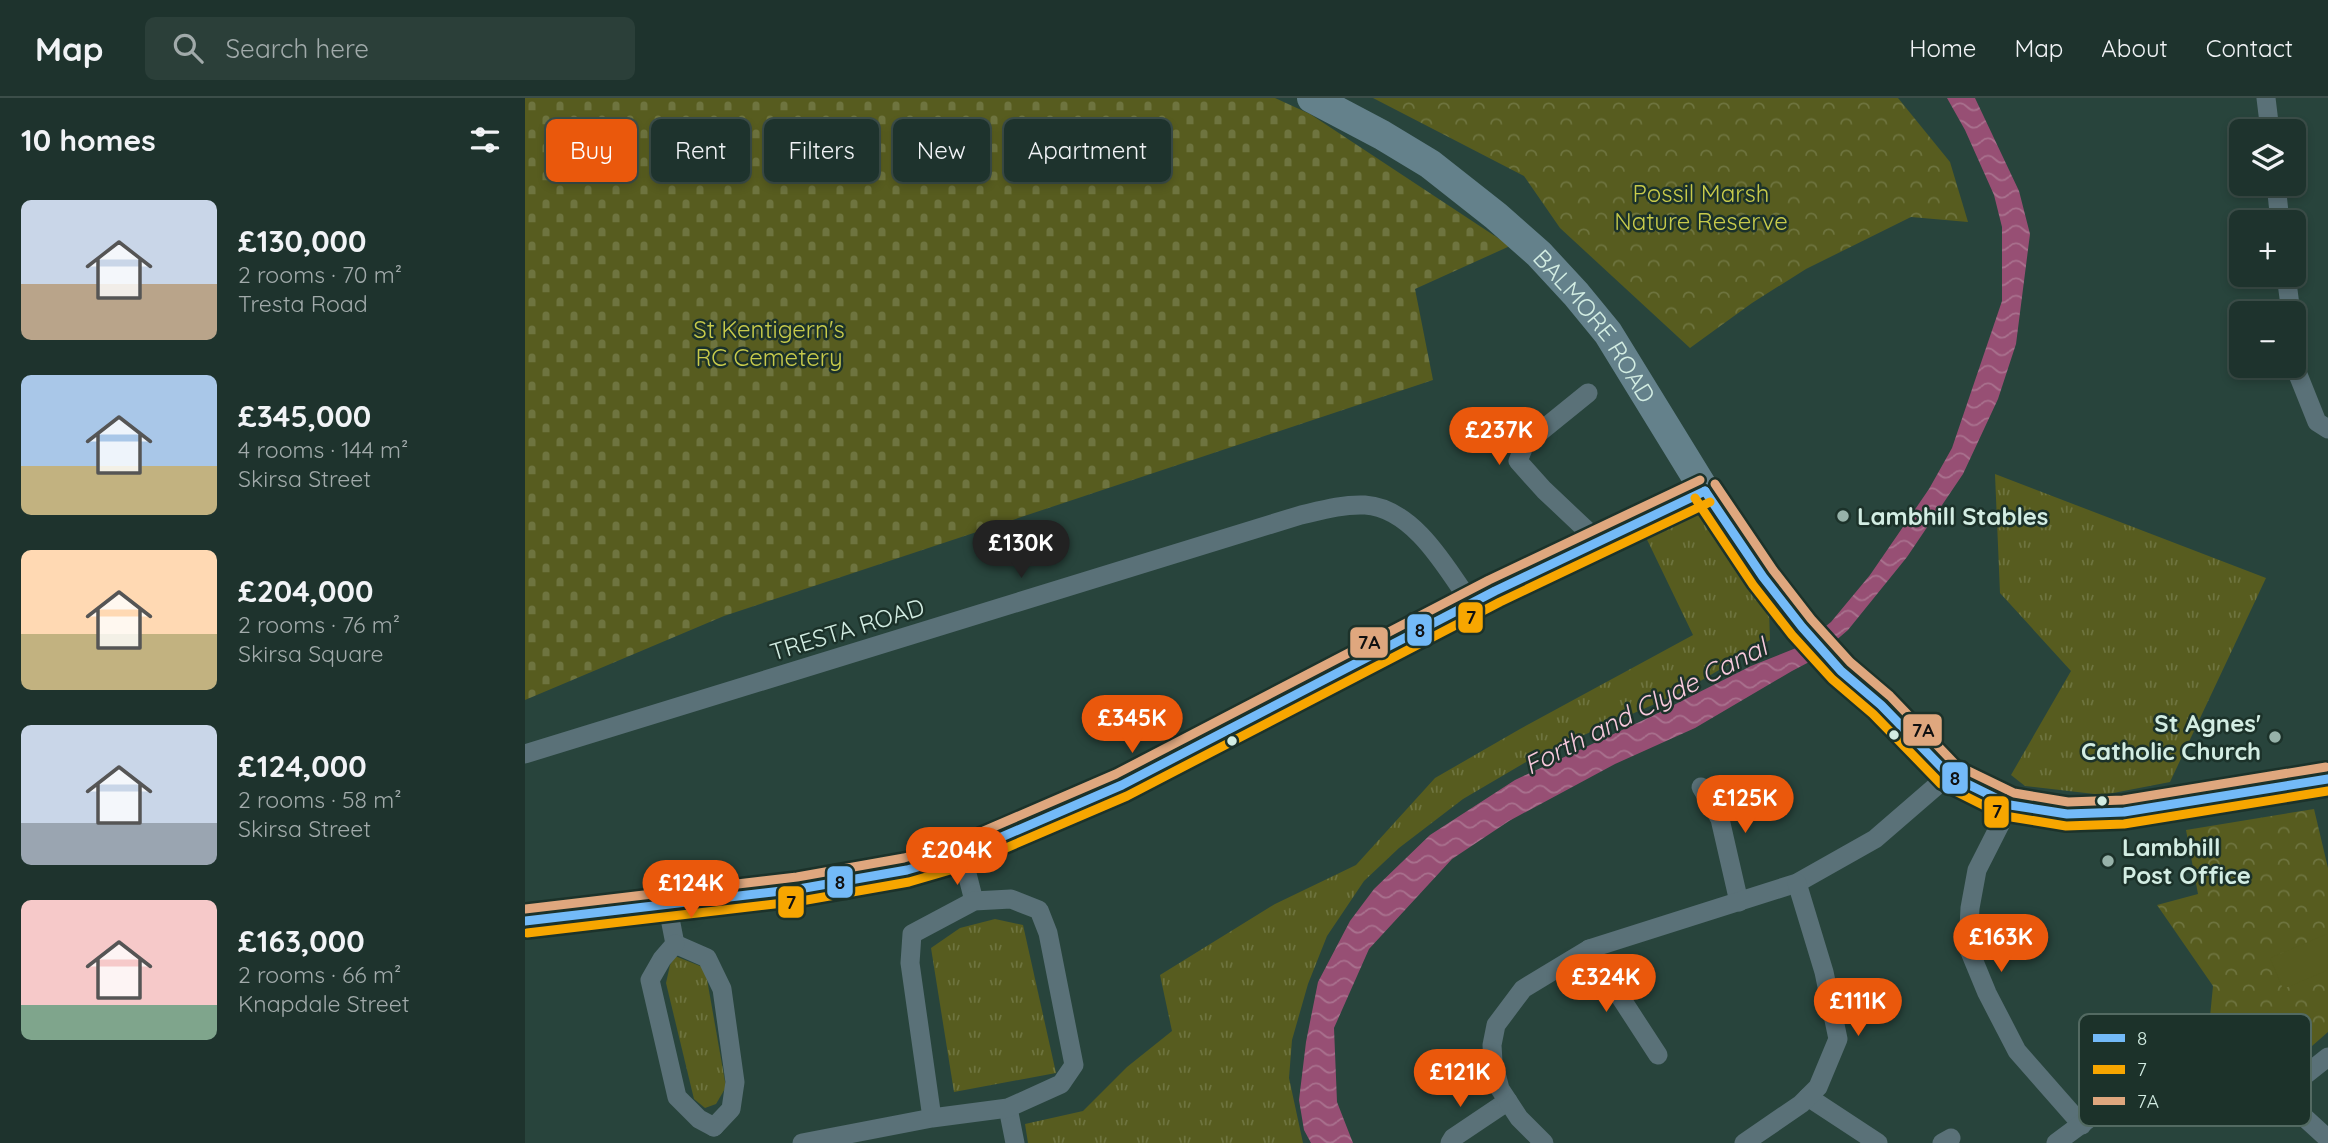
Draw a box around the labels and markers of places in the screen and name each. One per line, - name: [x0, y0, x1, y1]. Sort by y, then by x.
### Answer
- pin: £237K: [1450, 408, 1548, 467]
- place label: Lambhill Stables: [1857, 501, 2048, 531]
- marker: Lambhill Stables: [1835, 508, 1851, 524]
- pin: £130K: [972, 520, 1070, 580]
- pin: £345K: [1083, 696, 1181, 755]
- place label: St Agnes' Catholic Church: [2081, 708, 2261, 766]
- unlabelled marker: [1887, 728, 1901, 742]
- marker: St Agnes' Catholic Church: [2267, 729, 2283, 745]
- unlabelled marker: [1225, 734, 1239, 748]
- pin: £125K: [1696, 776, 1794, 835]
- unlabelled marker: [2095, 794, 2109, 808]
- pin: £204K: [908, 828, 1006, 887]
- place label: Lambhill Post Office: [2122, 832, 2251, 890]
- marker: Lambhill Post Office: [2100, 853, 2116, 869]
- pin: £124K: [642, 860, 740, 920]
- pin: £163K: [1952, 914, 2050, 974]
- pin: £324K: [1557, 954, 1655, 1014]
- pin: £111K: [1809, 978, 1907, 1038]
- pin: £121K: [1411, 1049, 1509, 1109]

